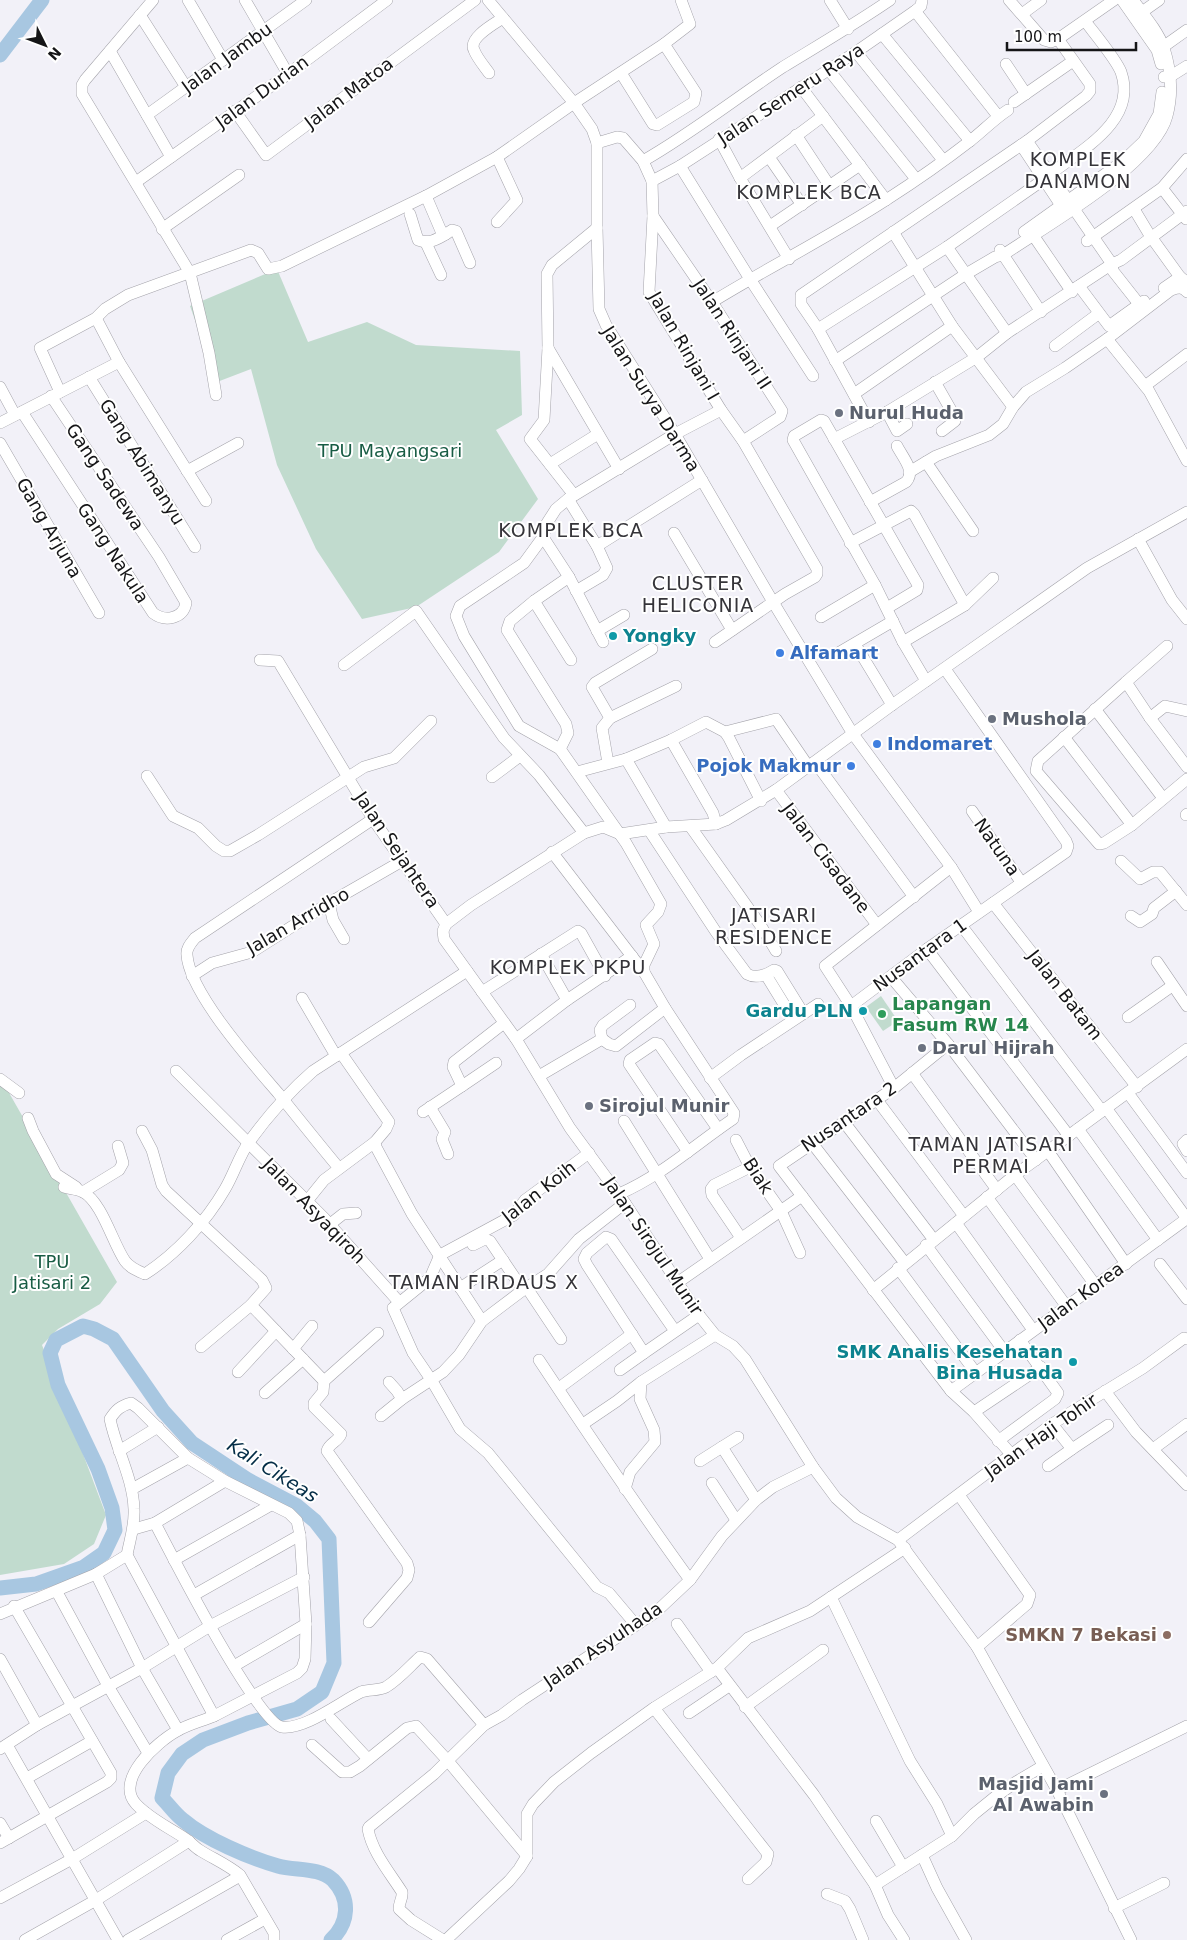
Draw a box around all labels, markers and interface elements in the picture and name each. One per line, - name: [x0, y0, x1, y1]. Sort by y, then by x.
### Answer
- street label: Jalan Jambu: [177, 18, 276, 98]
- north arrow: [20, 20, 70, 70]
- scale bar: [1007, 20, 1136, 52]
- text: 100 m: [1014, 28, 1062, 46]
- street label: Jalan Semeru Raya: [713, 38, 868, 149]
- text: N: [45, 44, 65, 63]
- street label: Jalan Durian: [210, 51, 312, 133]
- street label: Jalan Matoa: [300, 53, 397, 133]
- district label: KOMPLEK DANAMON: [1024, 148, 1132, 192]
- district label: KOMPLEK BCA: [736, 181, 882, 203]
- street label: Jalan Rinjani II: [688, 274, 776, 393]
- street label: Jalan Rinjani I: [644, 287, 724, 404]
- street label: Jalan Surya Darma: [598, 321, 705, 475]
- street label: Gang Abimanyu: [95, 395, 190, 528]
- place label: Nurul Huda: [849, 402, 964, 423]
- marker: Nurul Huda: [833, 407, 845, 419]
- street label: Gang Sadewa: [62, 419, 149, 534]
- park label: TPU Mayangsari: [317, 440, 462, 461]
- street label: Gang Arjuna: [12, 474, 87, 582]
- street label: Gang Nakula: [73, 499, 154, 607]
- district label: KOMPLEK BCA: [498, 519, 644, 541]
- district label: CLUSTER HELICONIA: [642, 572, 754, 616]
- place label: Yongky: [622, 625, 696, 646]
- marker: Yongky: [607, 630, 619, 642]
- place label: Alfamart: [790, 642, 879, 663]
- marker: Alfamart: [774, 647, 786, 659]
- place label: Mushola: [1002, 708, 1087, 729]
- marker: Mushola: [986, 713, 998, 725]
- place label: Indomaret: [887, 733, 993, 754]
- marker: Indomaret: [871, 738, 883, 750]
- place label: Pojok Makmur: [696, 755, 841, 776]
- marker: Pojok Makmur: [845, 760, 857, 772]
- street label: Jalan Sejahtera: [350, 787, 444, 912]
- street label: Jalan Cisadane: [778, 798, 875, 917]
- street label: Natuna: [970, 814, 1025, 880]
- street label: Jalan Arridho: [242, 883, 353, 959]
- district label: JATISARI RESIDENCE: [715, 904, 833, 948]
- street label: Nusantara 1: [869, 914, 971, 996]
- street label: Jalan Batam: [1023, 945, 1107, 1044]
- district label: KOMPLEK PKPU: [490, 956, 646, 978]
- place label: Lapangan Fasum RW 14: [892, 993, 1029, 1035]
- place label: Gardu PLN: [746, 1000, 853, 1021]
- marker: Gardu PLN: [857, 1005, 869, 1017]
- marker: Lapangan Fasum RW 14: [876, 1008, 888, 1020]
- place label: Darul Hijrah: [932, 1037, 1054, 1058]
- marker: Darul Hijrah: [916, 1042, 928, 1054]
- street label: Nusantara 2: [797, 1077, 900, 1156]
- place label: Sirojul Munir: [599, 1095, 730, 1116]
- marker: Sirojul Munir: [583, 1100, 595, 1112]
- district label: TAMAN JATISARI PERMAI: [908, 1133, 1074, 1177]
- street label: Jalan Asyaqiroh: [258, 1153, 370, 1268]
- street label: Biak: [739, 1154, 778, 1198]
- street label: Jalan Koih: [497, 1156, 580, 1228]
- street label: Jalan Sirojul Munir: [599, 1172, 708, 1319]
- park label: TPU Jatisari 2: [12, 1251, 91, 1293]
- street label: Jalan Korea: [1033, 1258, 1128, 1334]
- district label: TAMAN FIRDAUS X: [388, 1271, 579, 1293]
- place label: SMK Analis Kesehatan Bina Husada: [836, 1341, 1063, 1383]
- marker: SMK Analis Kesehatan Bina Husada: [1067, 1356, 1079, 1368]
- street label: Jalan Haji Tohir: [980, 1389, 1102, 1483]
- water label: Kali Cikeas: [224, 1433, 323, 1507]
- street label: Jalan Asyuhada: [539, 1597, 666, 1692]
- place label: SMKN 7 Bekasi: [1005, 1624, 1157, 1645]
- marker: SMKN 7 Bekasi: [1161, 1629, 1173, 1641]
- place label: Masjid Jami Al Awabin: [978, 1773, 1094, 1815]
- marker: Masjid Jami Al Awabin: [1098, 1788, 1110, 1800]

